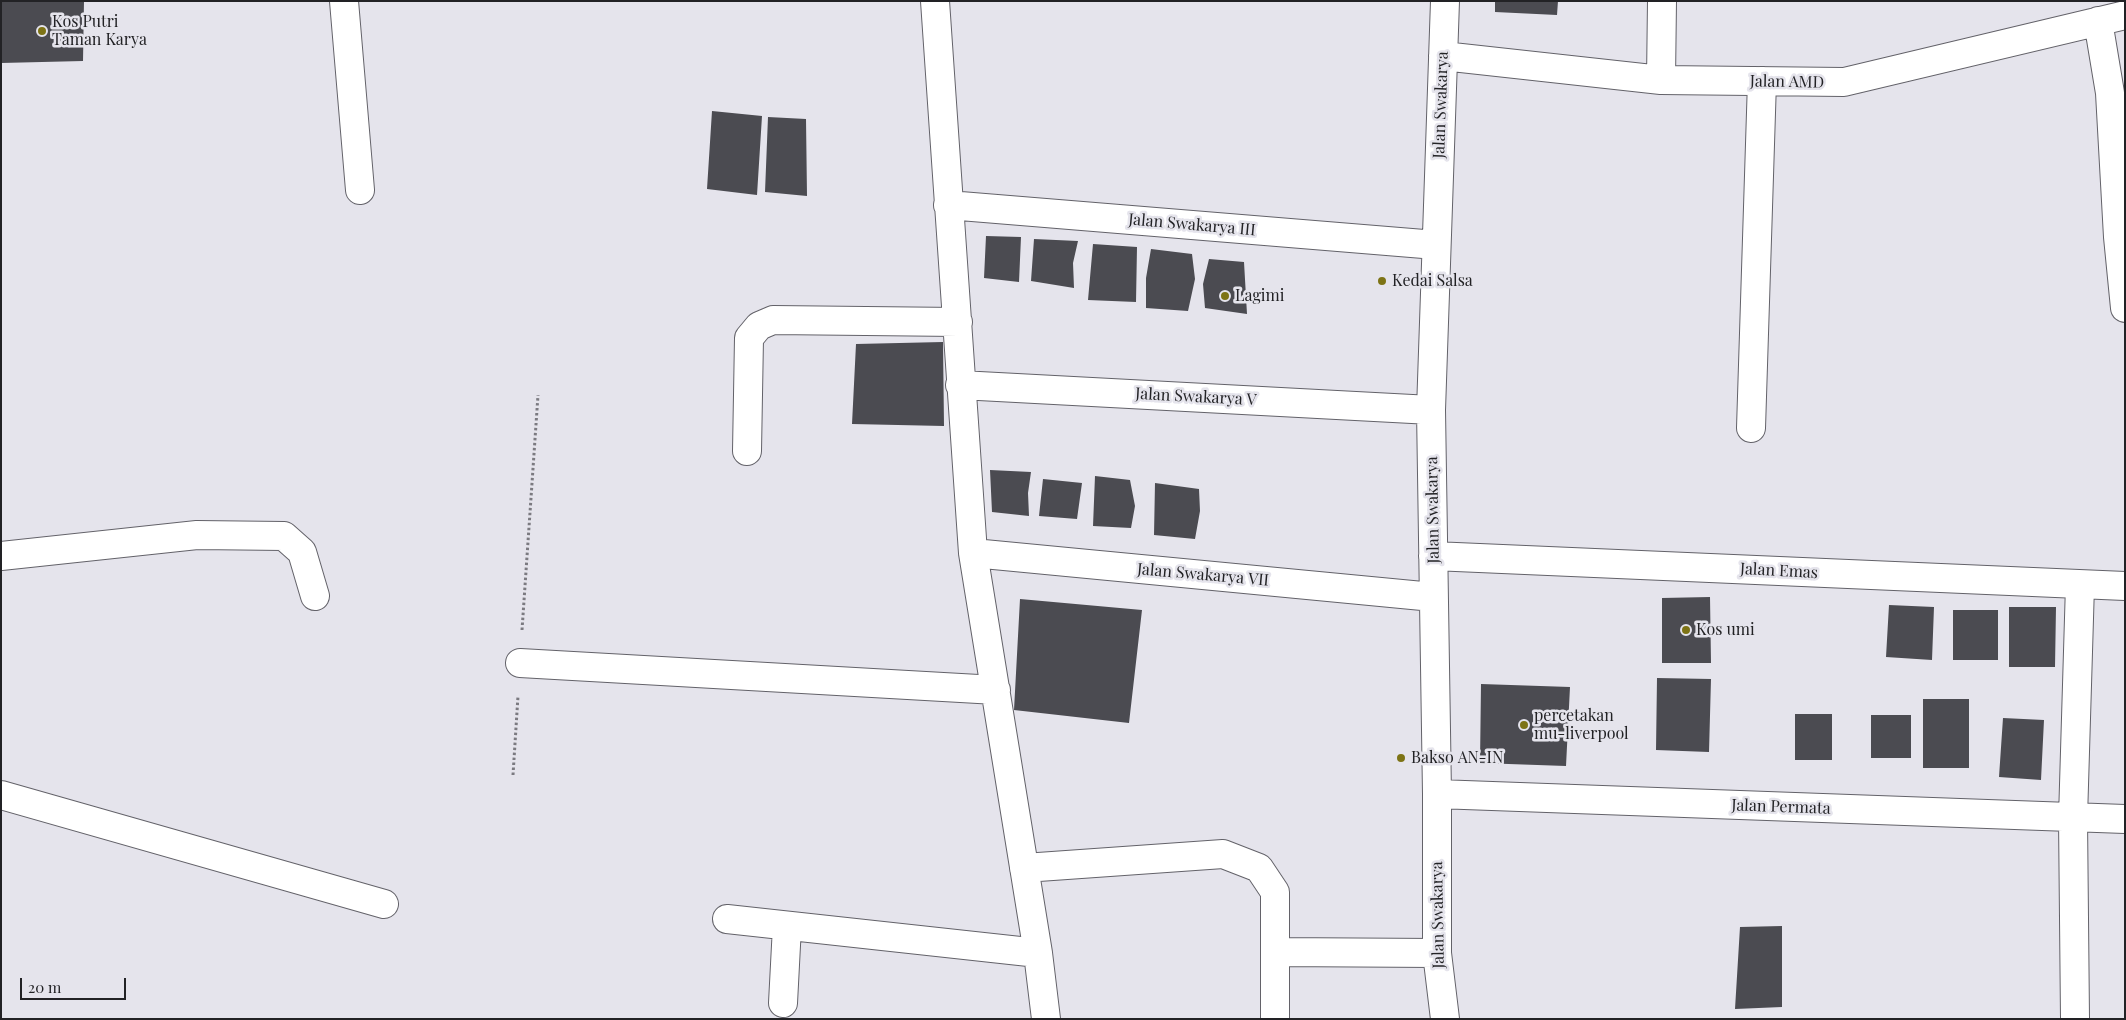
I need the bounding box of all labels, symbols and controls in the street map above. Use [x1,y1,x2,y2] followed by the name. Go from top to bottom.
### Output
[52,12,147,50] place label: Kos Putri Taman Karya
[36,25,48,37] marker: Kos Putri Taman Karya
[1430,51,1452,159] street label: Jalan Swakarya
[1750,72,1824,92] street label: Jalan AMD
[1128,210,1256,240] street label: Jalan Swakarya III
[1392,271,1473,291] place label: Kedai Salsa
[1376,275,1388,287] marker: Kedai Salsa
[1235,286,1284,306] place label: Lagimi
[1219,290,1231,302] marker: Lagimi
[1135,384,1257,410] street label: Jalan Swakarya V
[1422,456,1444,564] street label: Jalan Swakarya
[1740,559,1818,583] street label: Jalan Emas
[1136,560,1270,590] street label: Jalan Swakarya VII
[1696,620,1755,640] place label: Kos umi
[1680,624,1692,636] marker: Kos umi
[1534,706,1629,744] place label: percetakan mu-liverpool
[1518,719,1530,731] marker: percetakan mu-liverpool
[1411,748,1503,768] place label: Bakso AN-IN
[1395,752,1407,764] marker: Bakso AN-IN
[1731,796,1831,818] street label: Jalan Permata
[1427,861,1449,969] street label: Jalan Swakarya
[22,968,129,1000] scale bar
[28,977,61,997] text: 20 m

